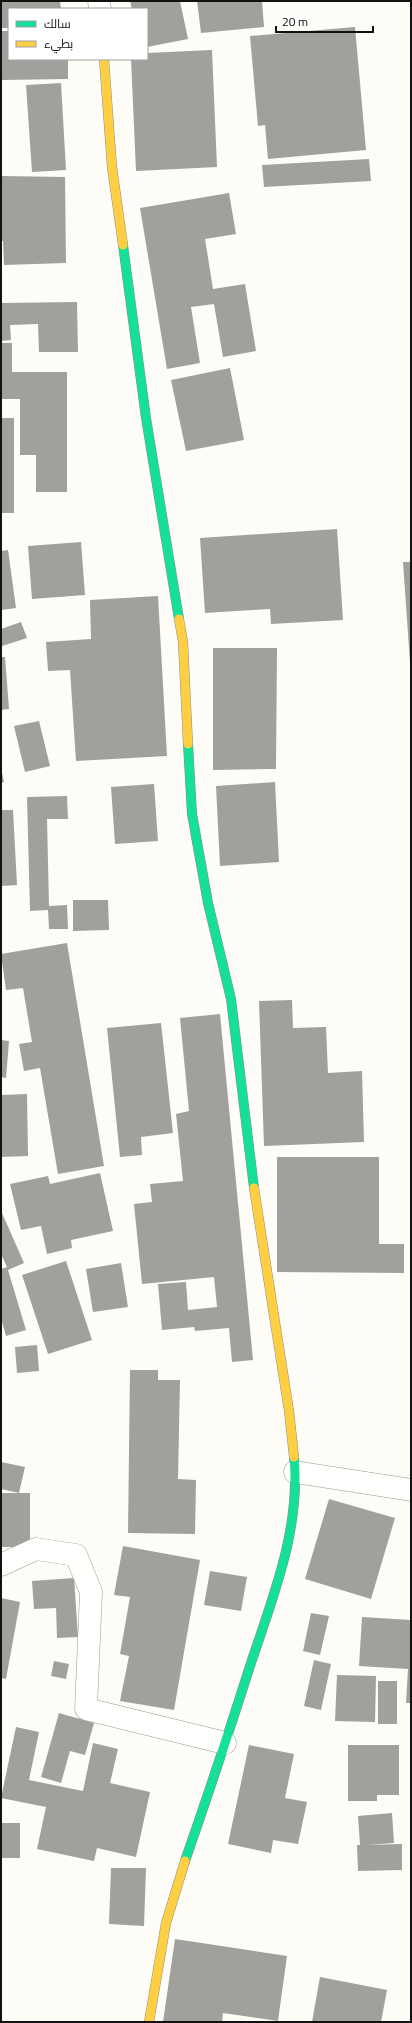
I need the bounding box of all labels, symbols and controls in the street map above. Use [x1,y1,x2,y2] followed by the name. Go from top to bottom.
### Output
[8,8,148,60] legend
[276,8,373,34] scale bar
[282,10,308,33] text: 20 m
[44,12,71,35] text: سالك
[44,32,73,55] text: بطيء

